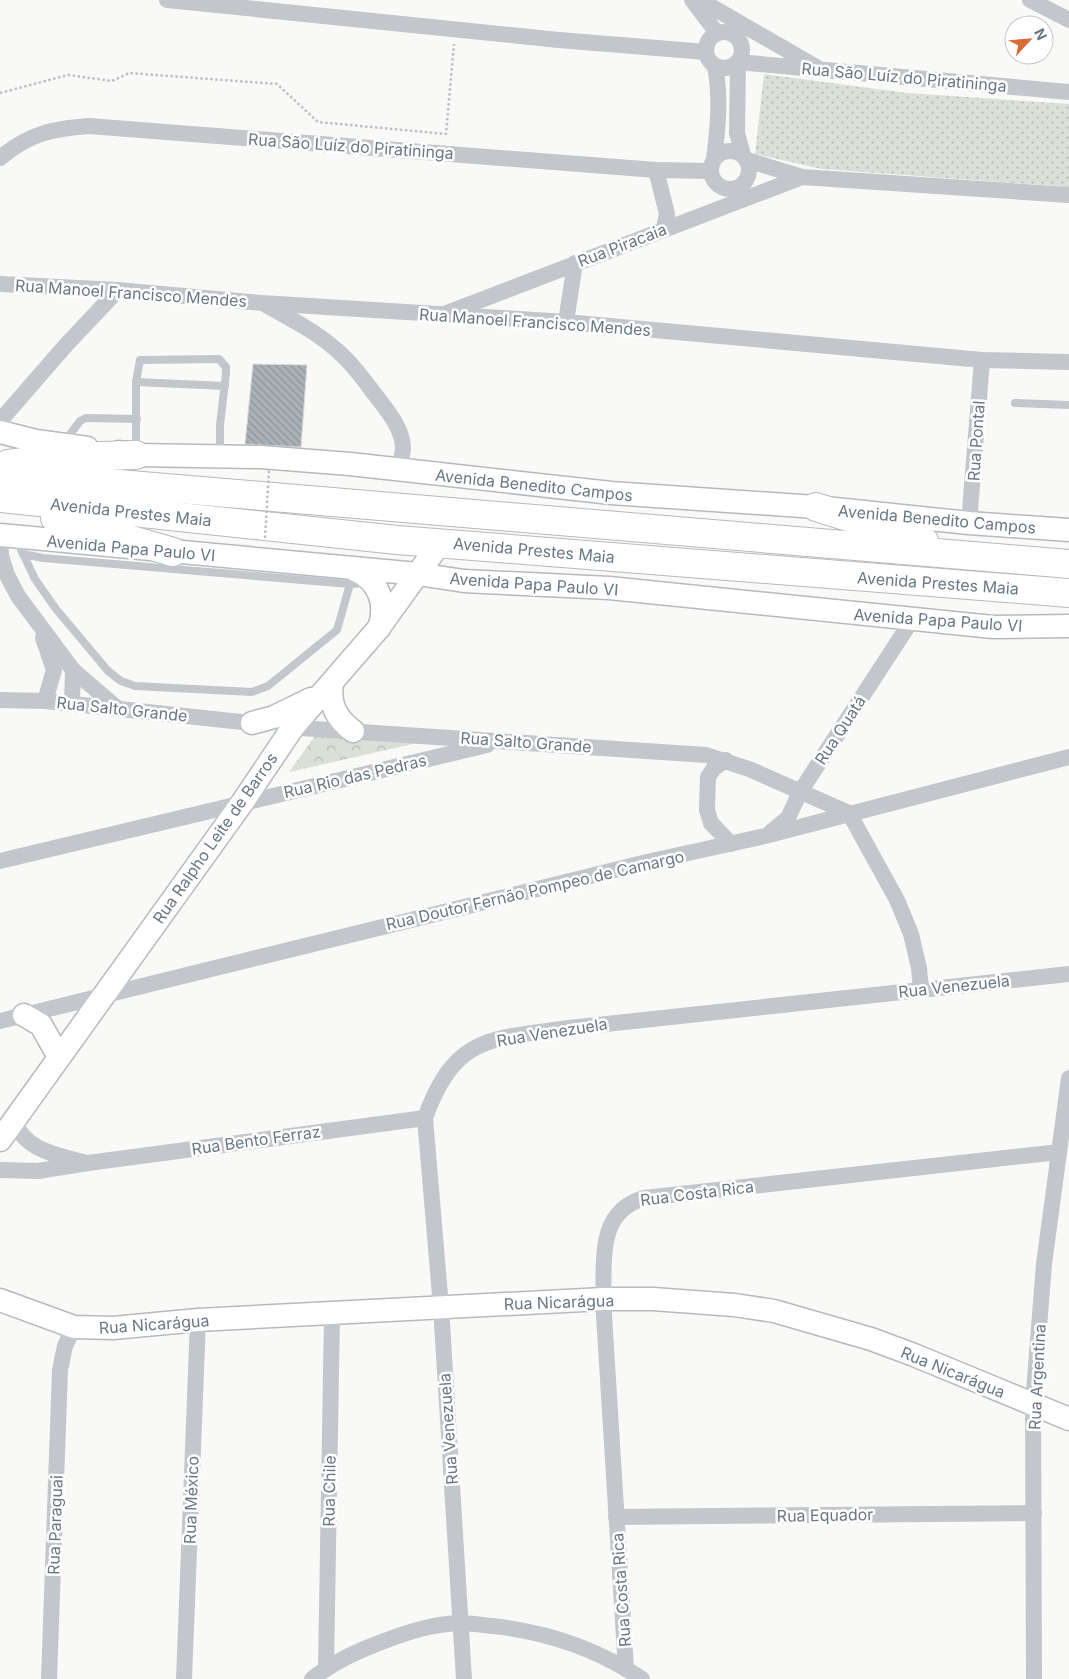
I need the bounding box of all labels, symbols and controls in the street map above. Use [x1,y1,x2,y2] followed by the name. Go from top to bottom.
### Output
[1004,15,1054,65] north arrow
[1031,26,1051,43] text: N
[801,58,1007,96] street label: Rua São Luíz do Piratininga
[248,129,454,163] street label: Rua São Luíz do Piratininga
[575,219,669,271] street label: Rua Piracaia
[14,275,248,311] street label: Rua Manoel Francisco Mendes
[418,304,652,340] street label: Rua Manoel Francisco Mendes
[963,400,989,482] street label: Rua Pontal
[434,465,634,505] street label: Avenida Benedito Campos
[49,494,213,530] street label: Avenida Prestes Maia
[837,500,1037,538] street label: Avenida Benedito Campos
[46,531,216,565] street label: Avenida Papa Paulo VI
[452,533,616,567] street label: Avenida Prestes Maia
[857,567,1019,599] street label: Avenida Prestes Maia
[449,568,619,600] street label: Avenida Papa Paulo VI
[853,604,1023,636] street label: Avenida Papa Paulo VI
[56,692,188,726] street label: Rua Salto Grande
[810,692,870,768] street label: Rua Quatá
[460,727,592,757] street label: Rua Salto Grande
[148,749,282,927] street label: Rua Ralpho Leite de Barros
[282,750,428,802] street label: Rua Rio das Pedras
[384,846,686,934] street label: Rua Doutor Fernão Pompeo de Camargo
[897,970,1011,1002] street label: Rua Venezuela
[495,1013,609,1051] street label: Rua Venezuela
[190,1121,322,1159] street label: Rua Bento Ferraz
[639,1176,755,1210] street label: Rua Costa Rica
[503,1290,615,1314] street label: Rua Nicarágua
[98,1310,210,1338] street label: Rua Nicarágua
[1024,1323,1050,1431] street label: Rua Argentina
[898,1342,1008,1402] street label: Rua Nicarágua
[434,1373,462,1485] street label: Rua Venezuela
[318,1455,340,1527] street label: Rua Chile
[179,1456,203,1544] street label: Rua México
[43,1475,67,1575] street label: Rua Paraguai
[777,1504,873,1526] street label: Rua Equador
[607,1532,635,1648] street label: Rua Costa Rica

